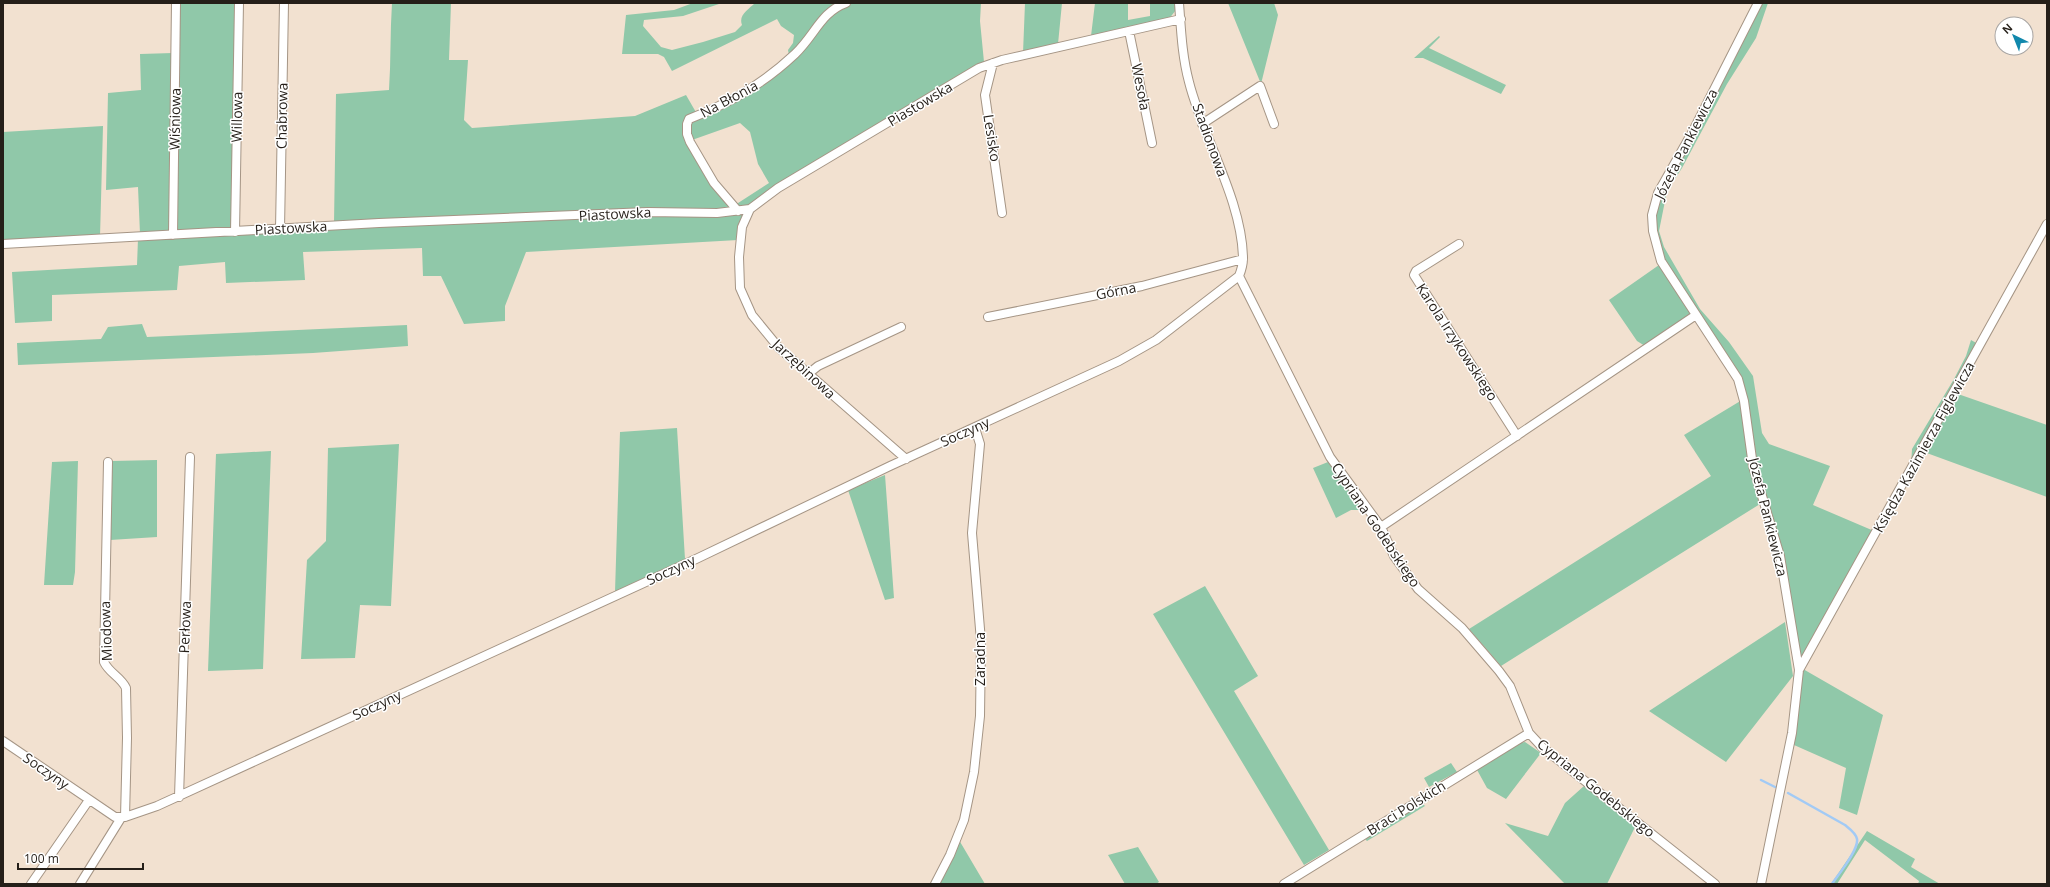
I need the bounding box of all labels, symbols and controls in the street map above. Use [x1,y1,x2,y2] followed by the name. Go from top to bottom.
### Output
[1994,16,2034,56] north arrow
[1998,20,2015,37] text: N
[1128,62,1155,112] street label: Wesoła
[697,75,761,122] street label: Na Błonia
[884,77,956,130] street label: Piastowska
[271,83,292,149] street label: Chabrowa
[1649,85,1722,204] street label: Józefa Pankiewicza
[164,88,185,150] street label: Wiśniowa
[227,92,246,142] street label: Willowa
[1188,101,1232,179] street label: Stadionowa
[979,113,1006,163] street label: Lesisko
[578,202,652,225] street label: Piastowska
[254,216,328,239] street label: Piastowska
[1094,277,1138,304] street label: Górna
[1412,279,1503,404] street label: Karola Irzykowskiego
[767,333,840,403] street label: Jarzębinowa
[1868,358,1979,536] street label: Księdza Kazimierza Figlewicza
[937,412,993,451] street label: Soczyny
[1744,454,1792,578] street label: Józefa Pankiewicza
[1328,459,1425,591] street label: Cypriana Godebskiego
[643,550,699,589] street label: Soczyny
[174,600,195,654] street label: Perłowa
[95,601,116,661] street label: Miodowa
[970,632,989,686] street label: Zaradna
[349,685,405,724] street label: Soczyny
[1533,734,1659,841] street label: Cypriana Godebskiego
[20,748,74,794] street label: Soczyny
[1363,776,1449,839] street label: Braci Polskich
[18,845,143,871] scale bar
[24,850,59,867] text: 100 m

